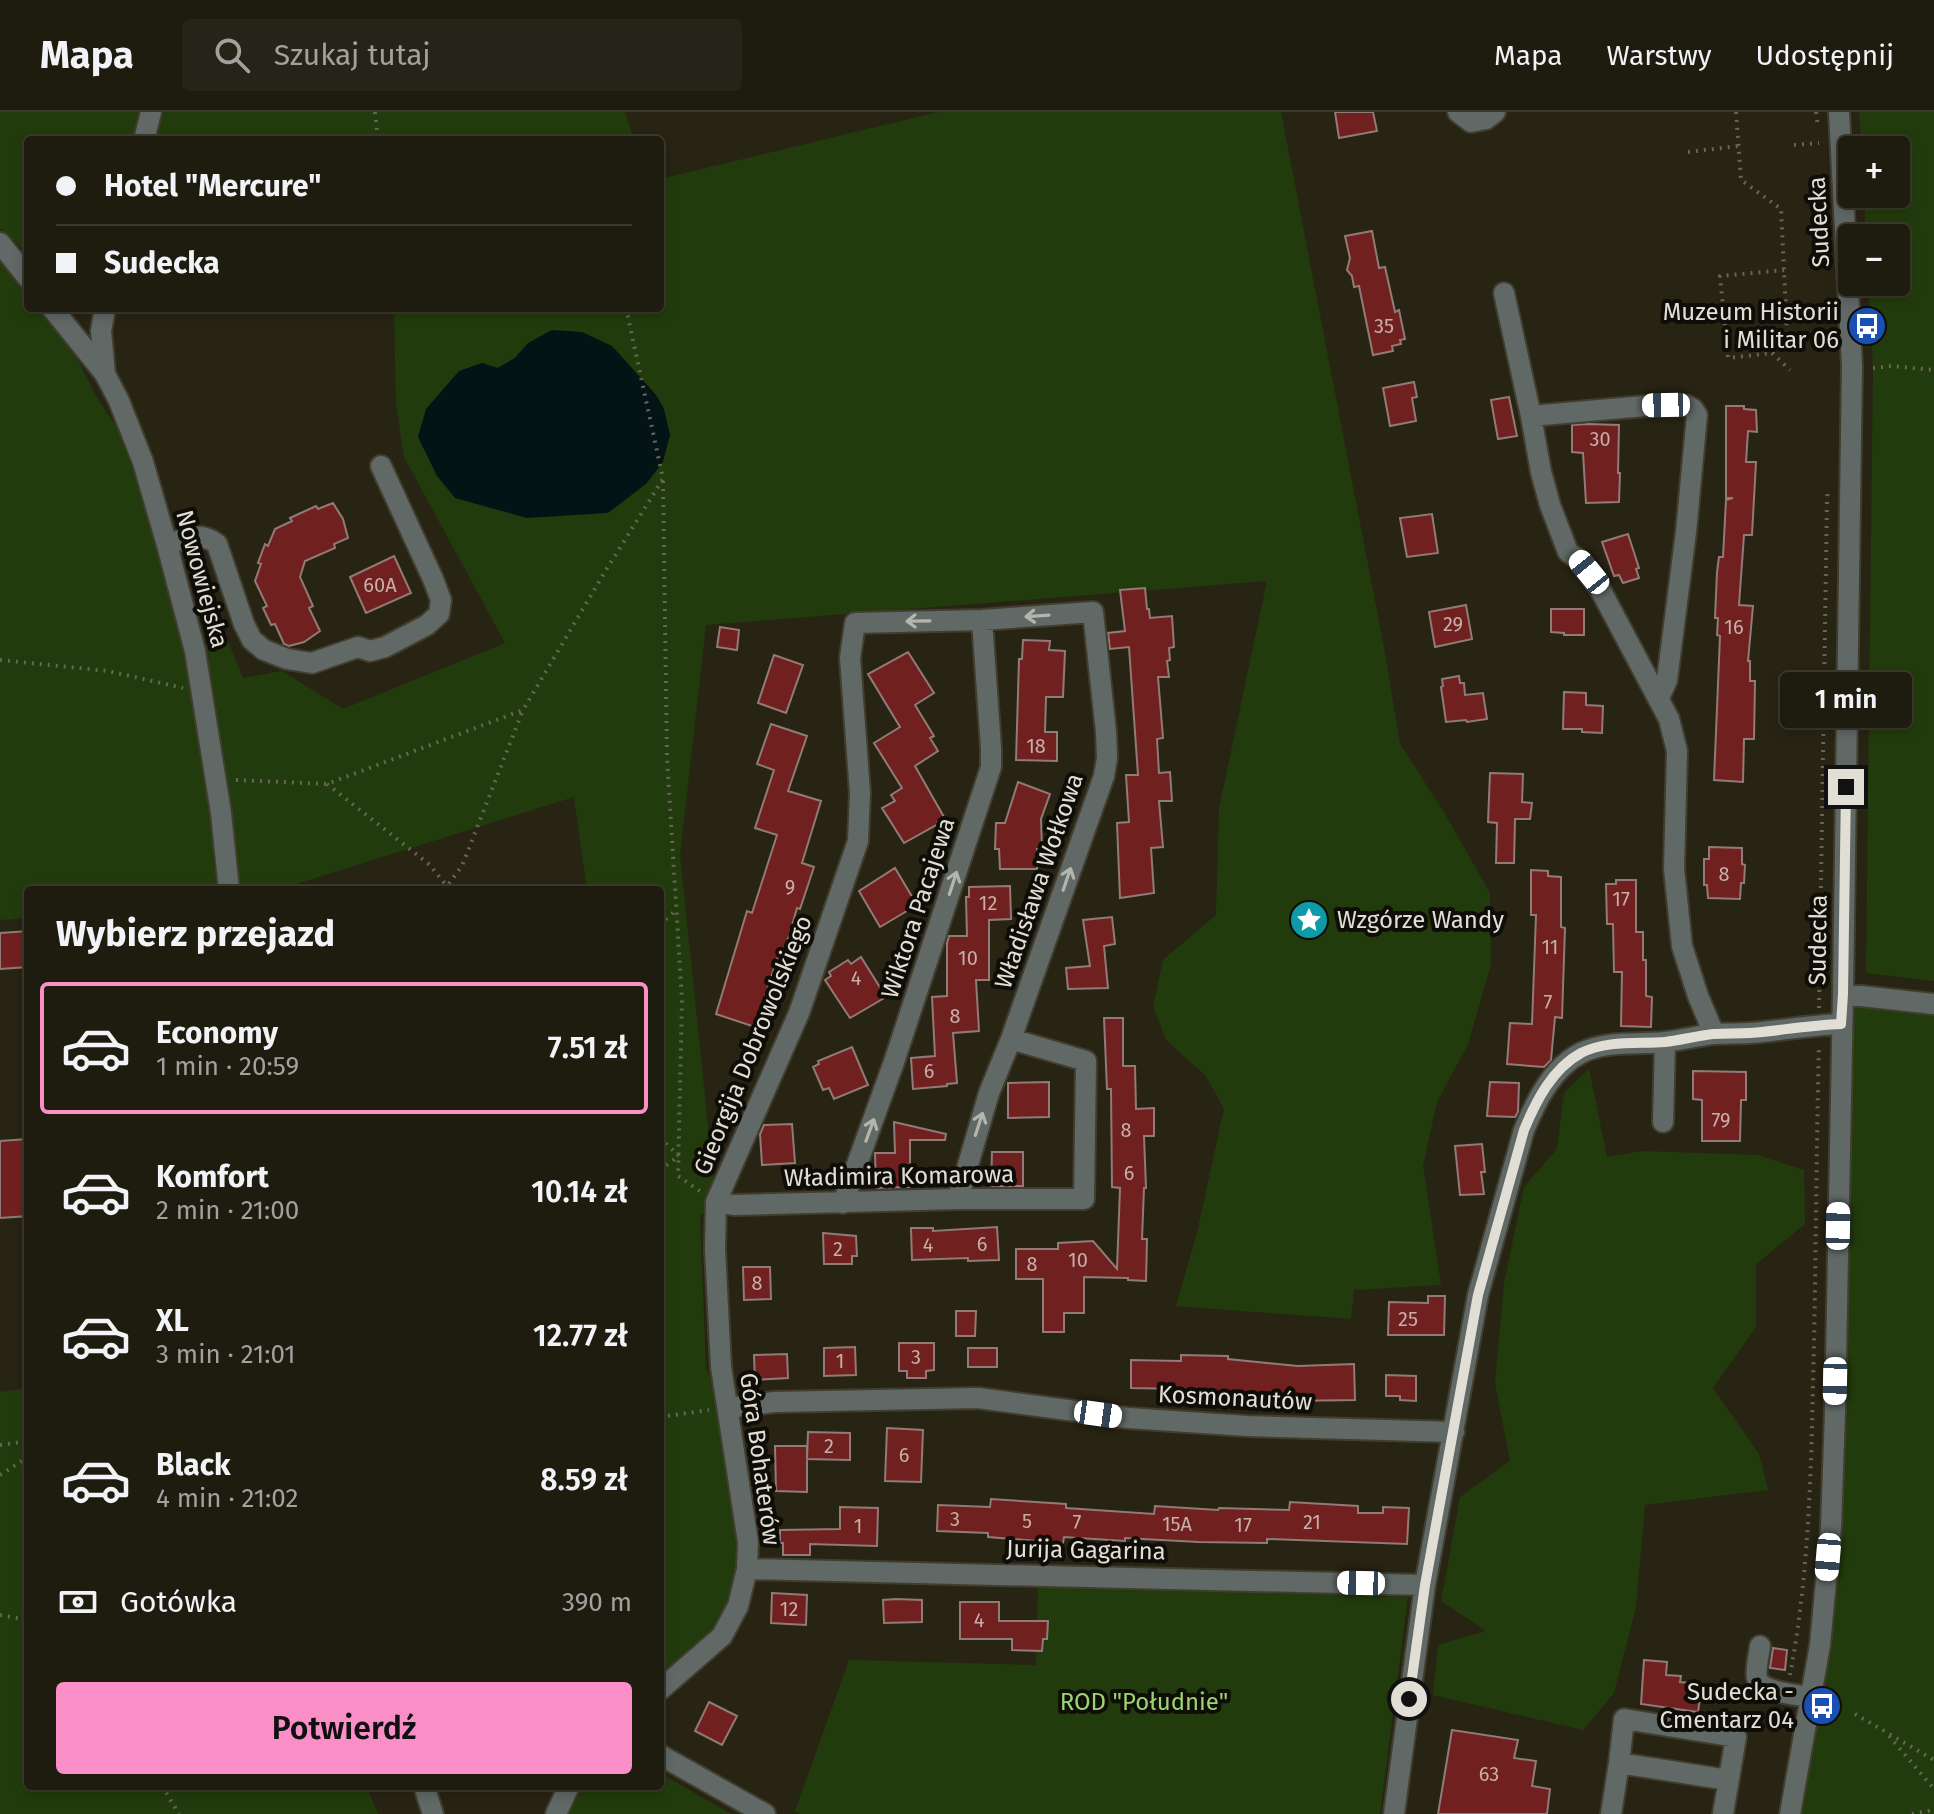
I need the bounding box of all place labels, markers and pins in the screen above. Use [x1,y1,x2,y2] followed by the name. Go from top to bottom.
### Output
[1663,298,1839,354] place label: Muzeum Historii i Militar 06
[1846,305,1888,347] bus stop icon: Muzeum Historii i Militar 06
[1288,899,1330,941] place icon: Wzgórze Wandy
[1337,906,1504,934] place label: Wzgórze Wandy
[1660,1678,1794,1734] place label: Sudecka - Cmentarz 04
[1801,1685,1843,1727] bus stop icon: Sudecka - Cmentarz 04

